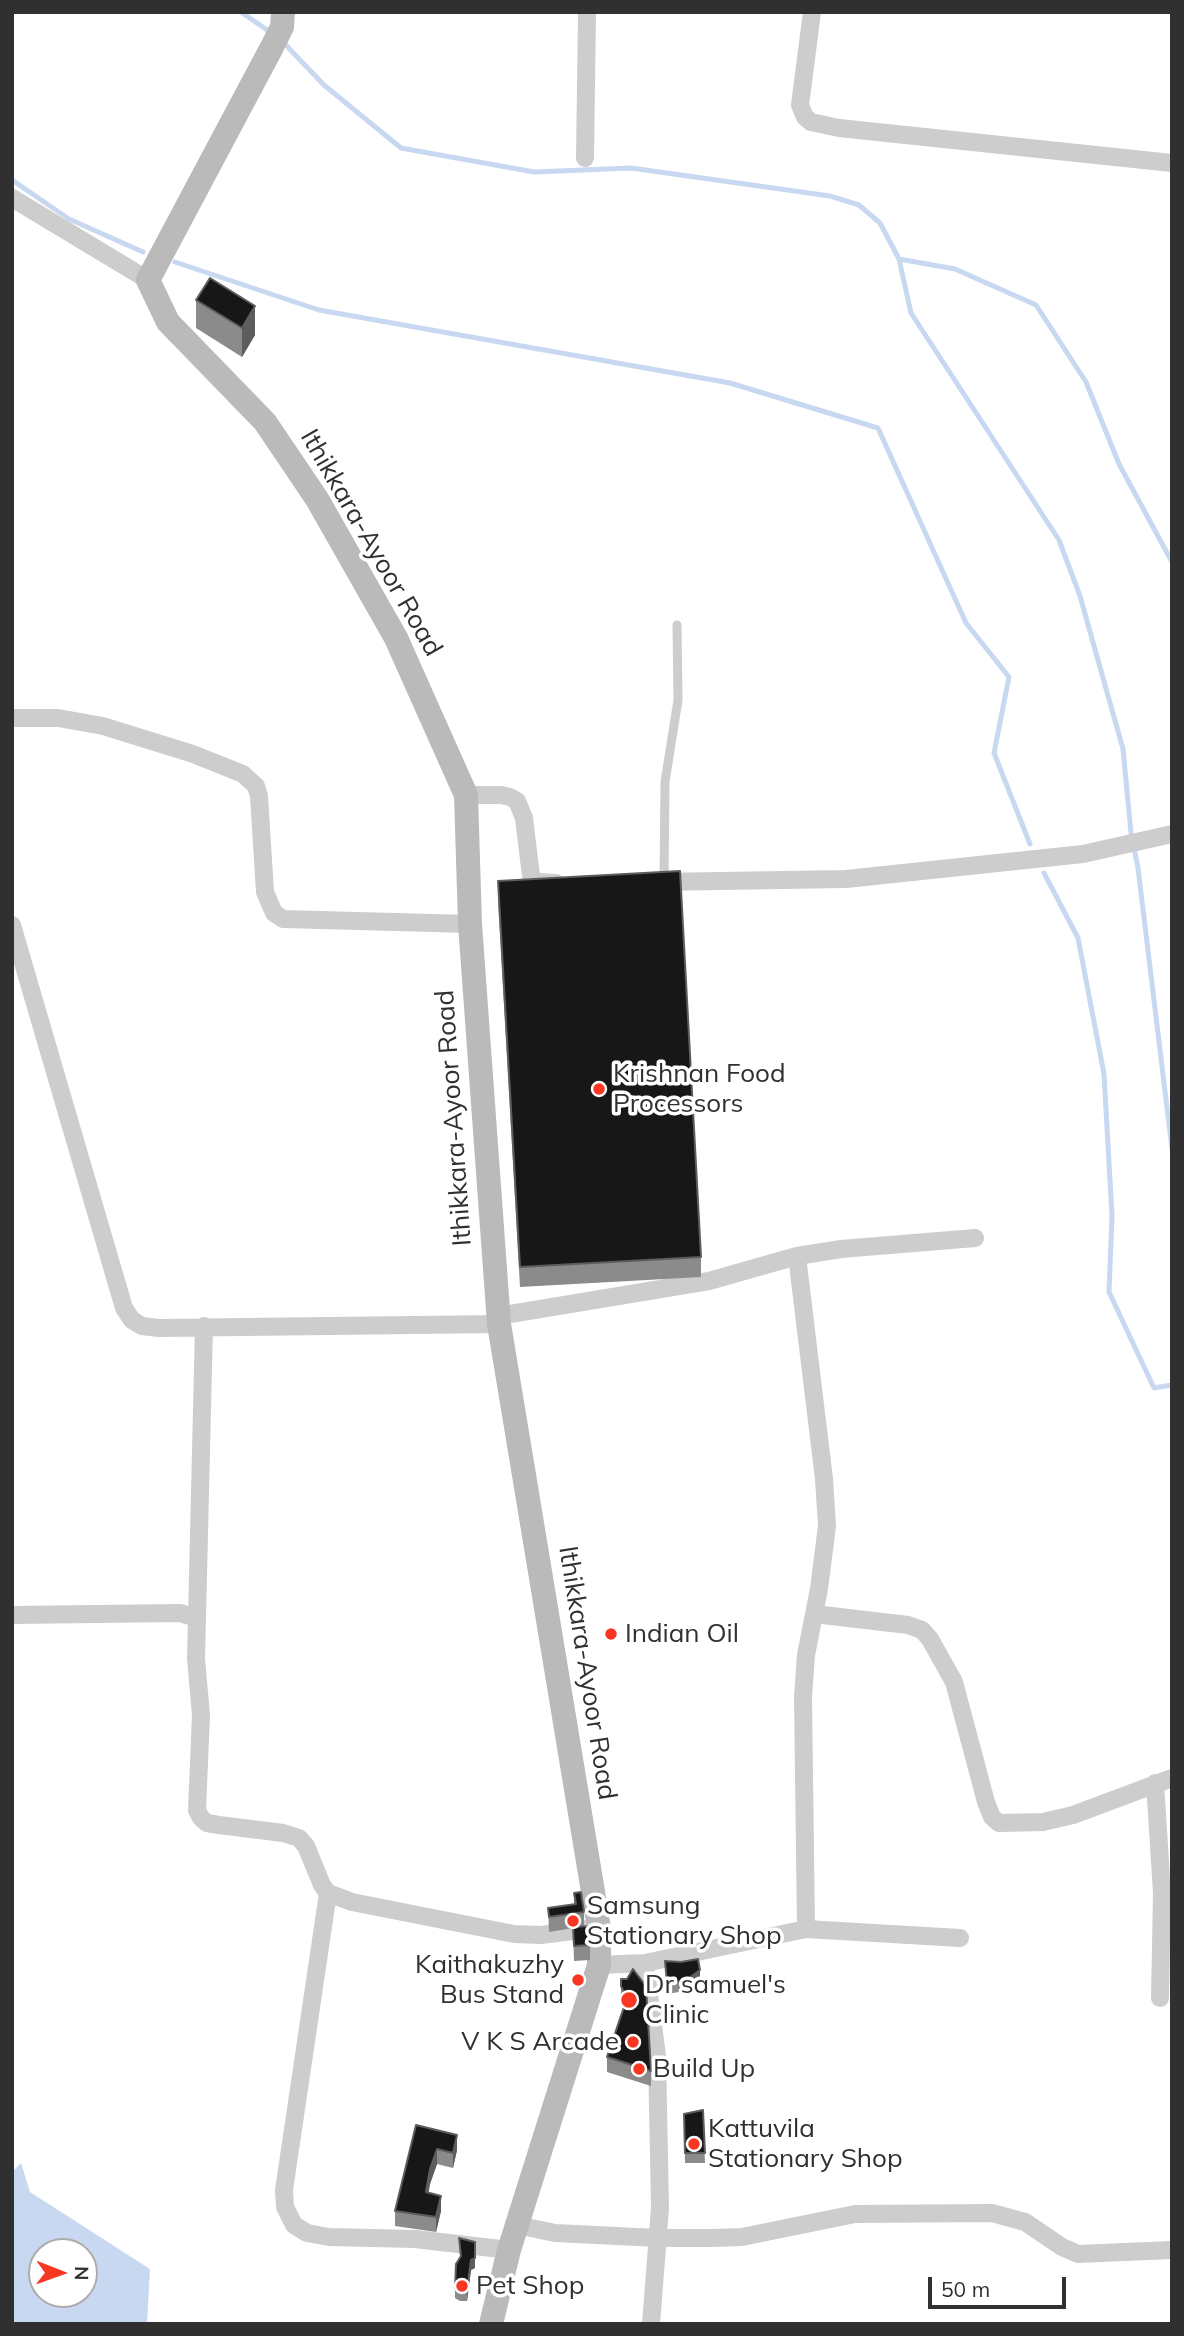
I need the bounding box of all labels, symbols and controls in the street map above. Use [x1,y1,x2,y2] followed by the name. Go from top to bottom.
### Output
[293,424,449,662] street label: Ithikkara-Ayoor Road
[429,989,479,1247] street label: Ithikkara-Ayoor Road
[613,1058,786,1120] place label: Krishnan Food Processors
[591,1081,607,1097] marker: Krishnan Food Processors
[552,1544,622,1802] street label: Ithikkara-Ayoor Road
[625,1618,739,1650] place label: Indian Oil
[603,1626,619,1642] marker: Indian Oil
[587,1890,782,1952] place label: Samsung Stationary Shop
[565,1913,581,1929] marker: Samsung Stationary Shop
[415,1949,564,2010] place label: Kaithakuzhy Bus Stand
[645,1969,786,2030] place label: Dr samuel's Clinic
[570,1972,586,1988] marker: Kaithakuzhy Bus Stand
[619,1990,639,2010] marker: Dr samuel's Clinic
[461,2026,619,2058] place label: V K S Arcade
[625,2034,641,2050] marker: V K S Arcade
[653,2053,755,2085] place label: Build Up
[631,2061,647,2077] marker: Build Up
[708,2113,903,2174] place label: Kattuvila Stationary Shop
[686,2136,702,2152] marker: Kattuvila Stationary Shop
[28,2238,98,2308] north arrow
[932,2262,1070,2306] scale bar
[70,2266,94,2281] text: N
[476,2270,584,2302] place label: Pet Shop
[941,2276,990,2302] text: 50 m
[454,2278,470,2294] marker: Pet Shop

